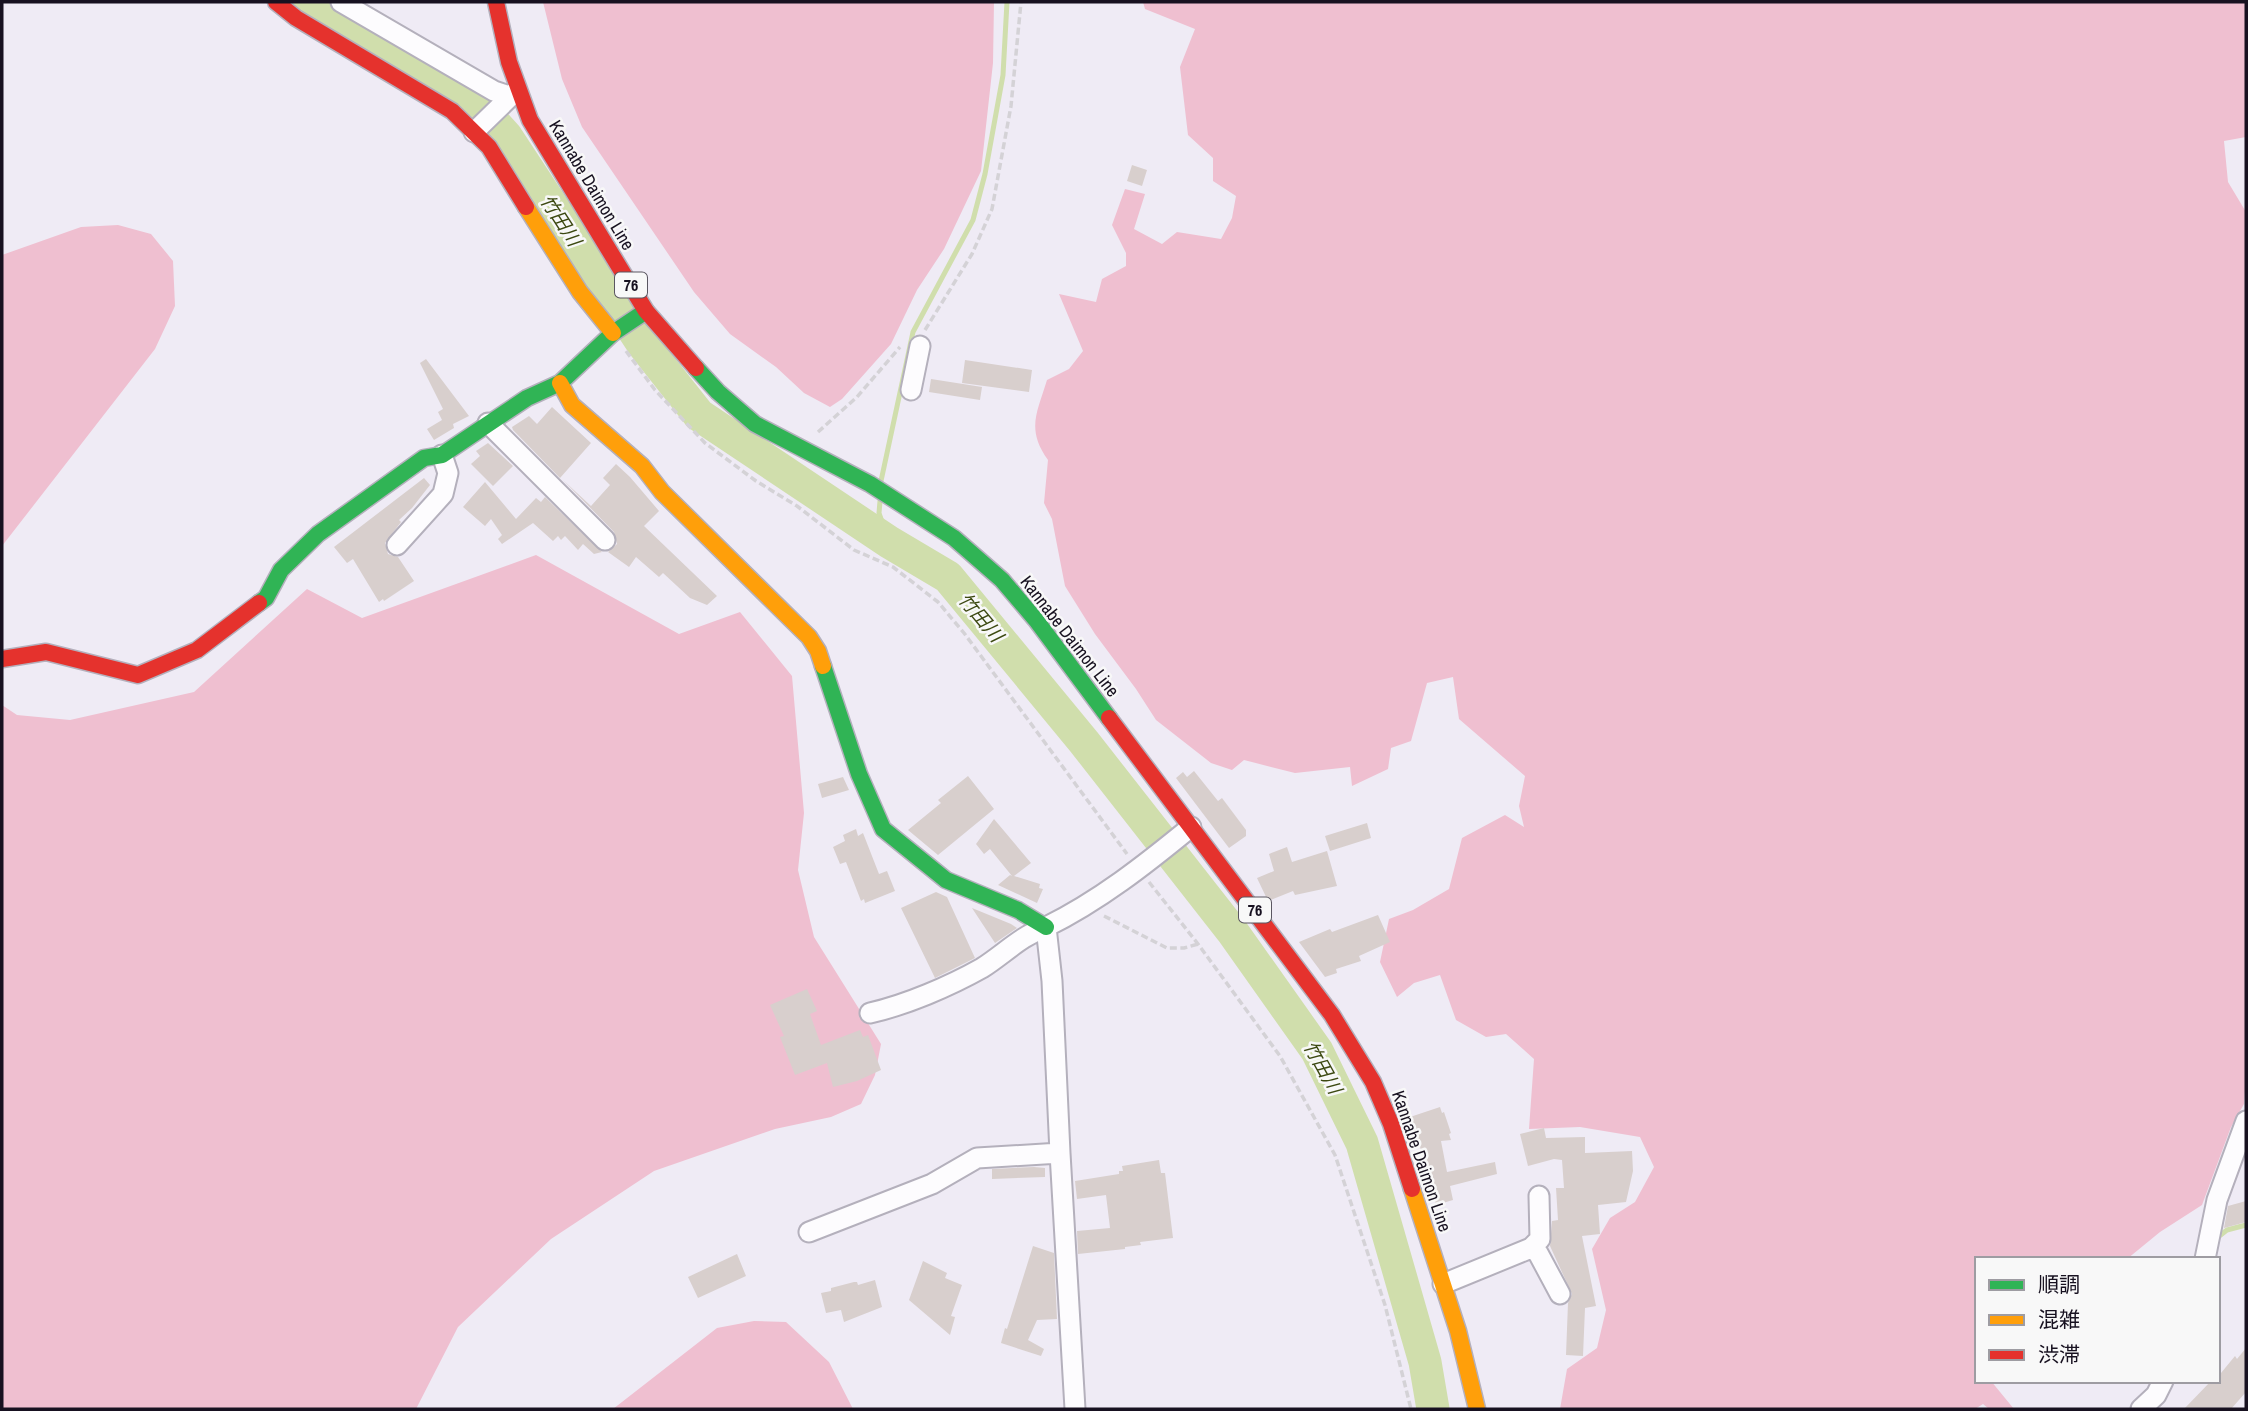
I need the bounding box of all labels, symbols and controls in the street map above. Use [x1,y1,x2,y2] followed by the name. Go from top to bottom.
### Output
[543,115,641,255] street label: Kannabe Daimon Line
[535,189,589,253] water label: 竹田川
[615,272,647,298] road number: 76
[1015,570,1125,702] street label: Kannabe Daimon Line
[953,587,1011,649] water label: 竹田川
[1239,898,1271,922] road number: 76
[1298,1036,1349,1100] water label: 竹田川
[1386,1087,1458,1235] street label: Kannabe Daimon Line
[1975,1257,2220,1383] legend
[2038,1270,2080,1299] text: 順調
[2038,1305,2080,1334] text: 混雑
[2038,1340,2080,1369] text: 渋滞

